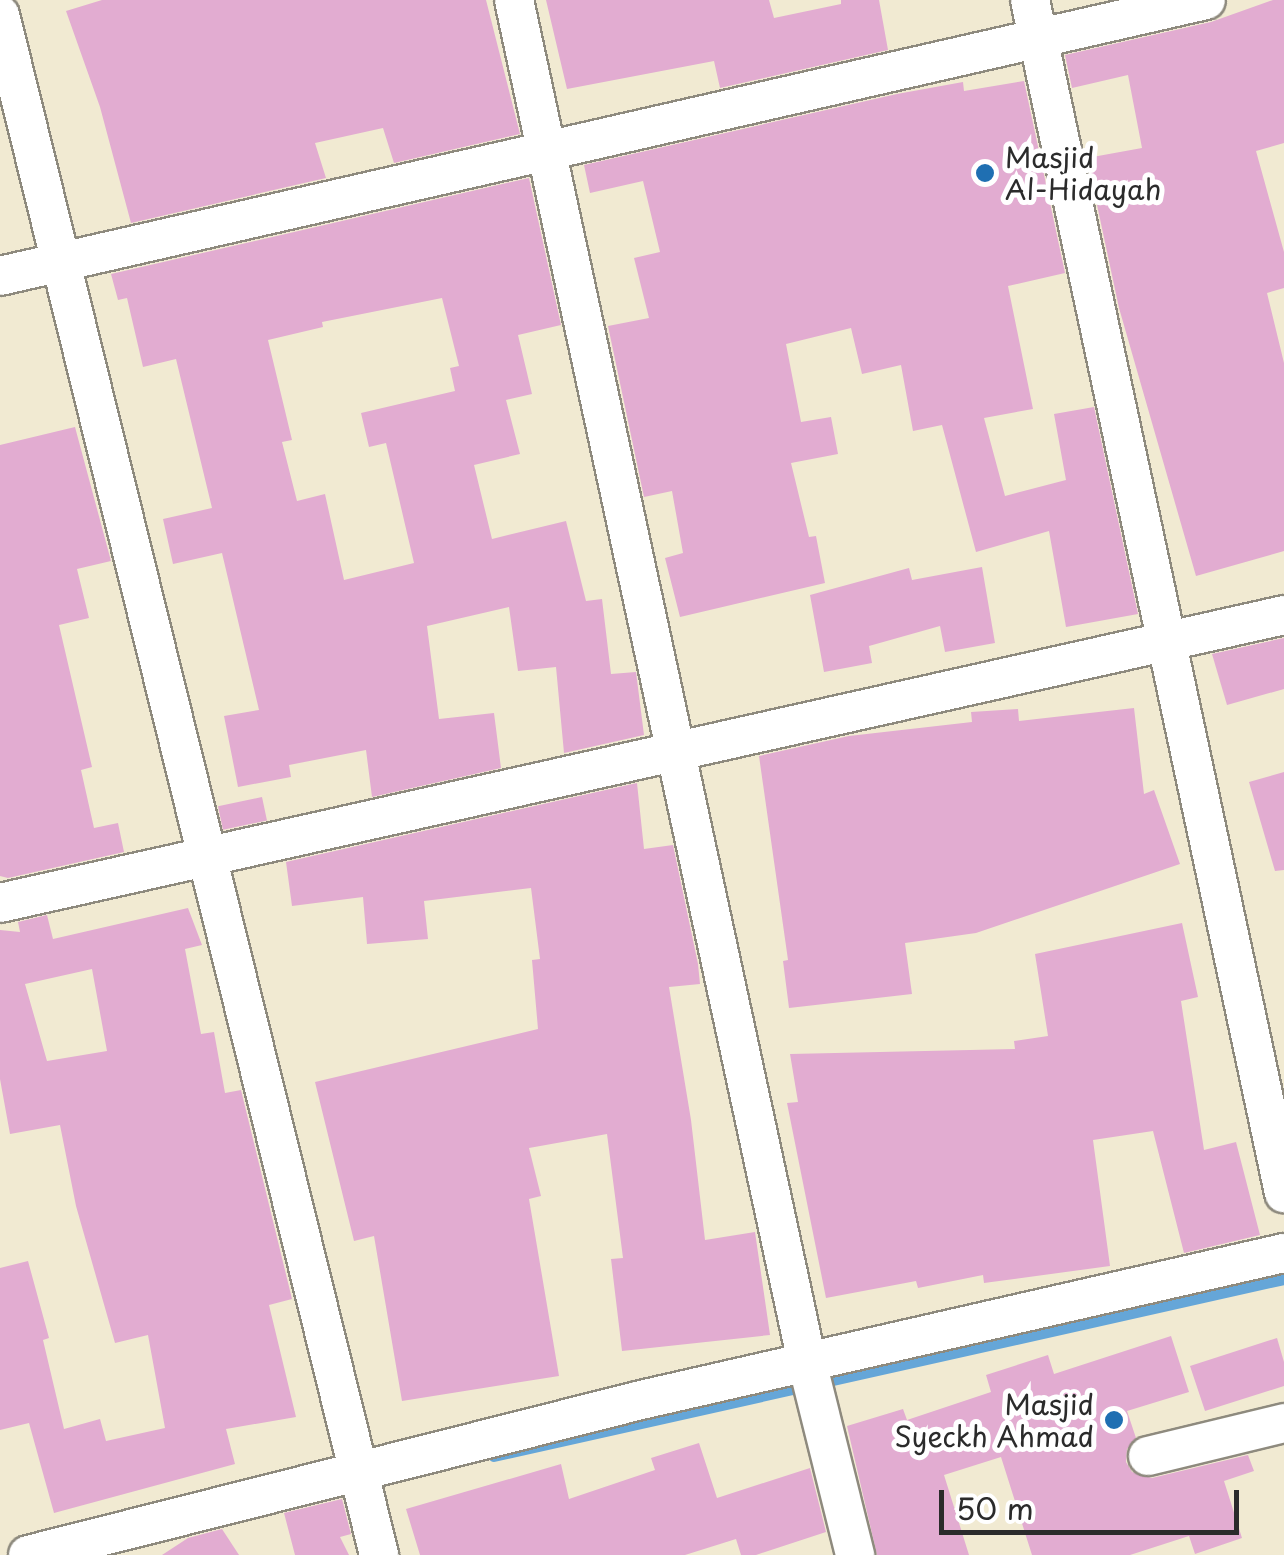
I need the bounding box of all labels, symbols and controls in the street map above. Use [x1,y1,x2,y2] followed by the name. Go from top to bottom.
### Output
[1005,140,1162,206] place label: Masjid Al-Hidayah
[974,162,996,184] marker: Masjid Al-Hidayah
[892,1387,1094,1453] place label: Masjid Syeckh Ahmad
[1103,1409,1125,1431] marker: Masjid Syeckh Ahmad
[944,1470,1244,1532] scale bar
[956,1485,1034,1530] text: 50 m

